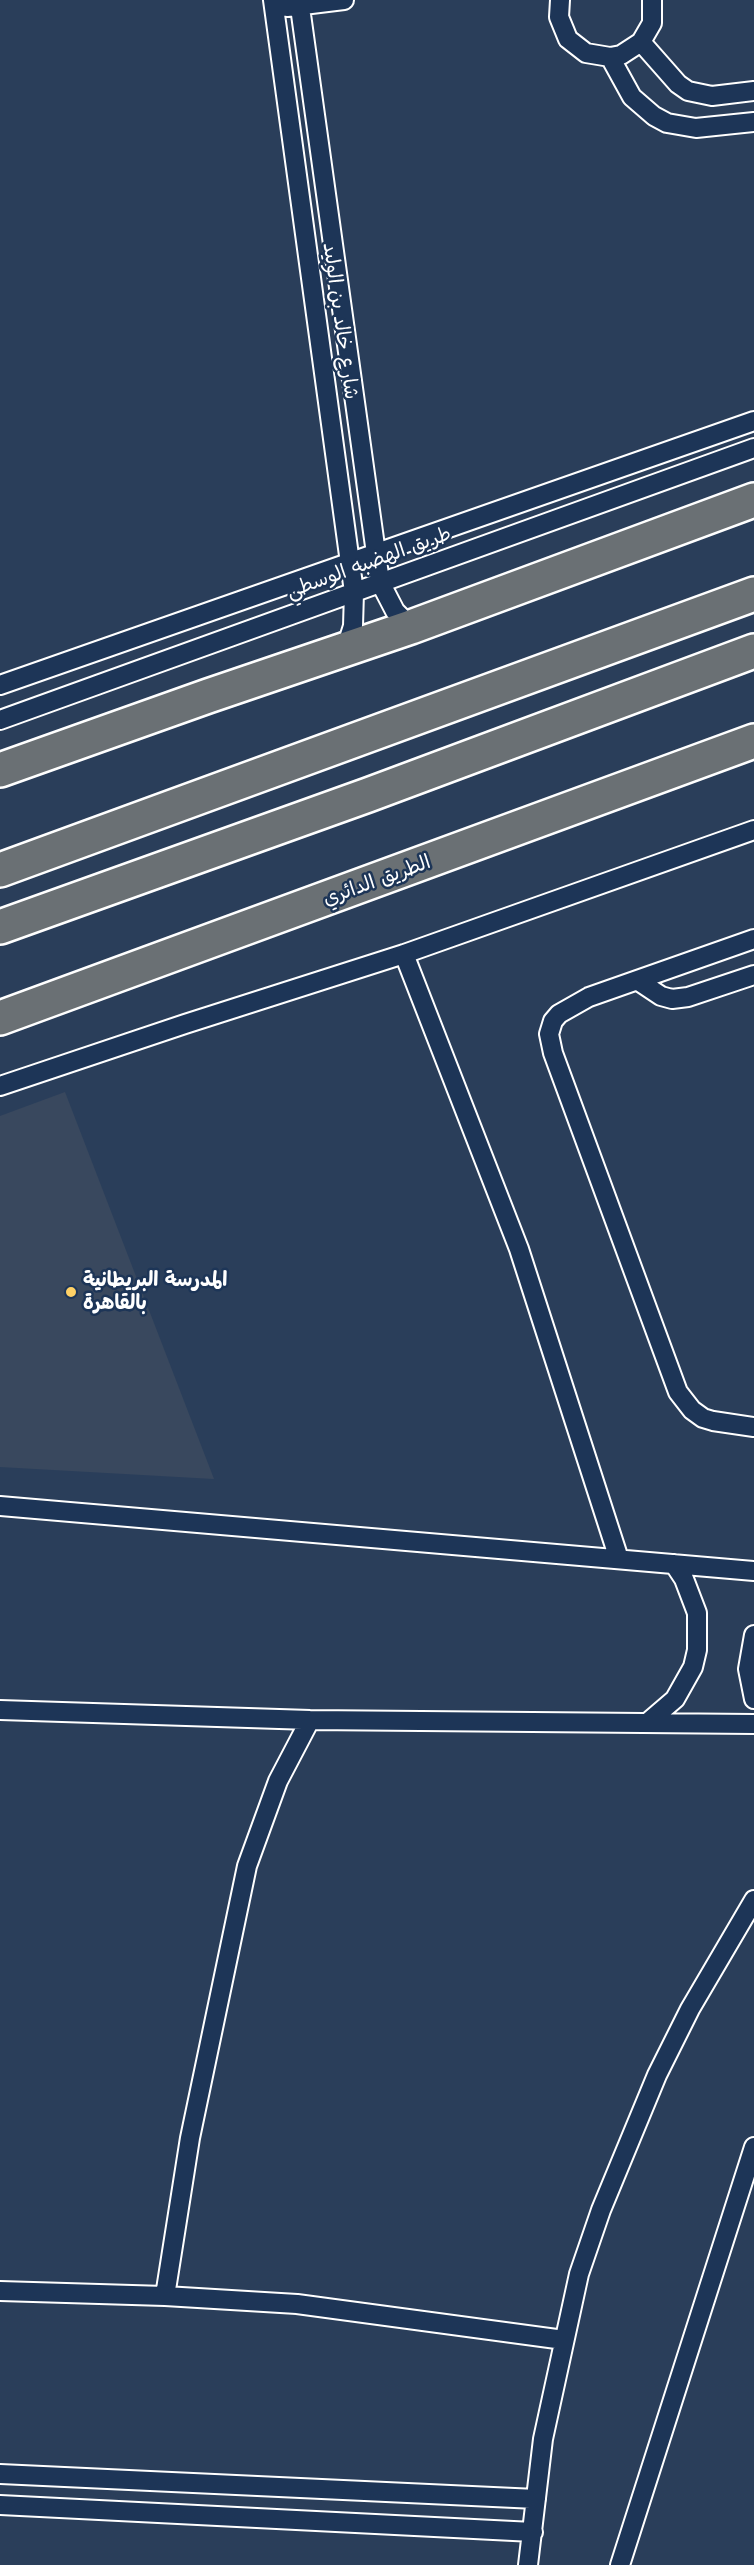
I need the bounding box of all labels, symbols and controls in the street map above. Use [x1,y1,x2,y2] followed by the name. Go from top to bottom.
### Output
[317,241,363,401] street label: شارع خالد بن الوليد
[283,522,455,604] street label: طريق الهضبه الوسطي
[320,850,434,912] street label: الطريق الدائري
[83,1268,227,1315] place label: المدرسة البريطانية بالقاهرة
[64,1285,78,1299] marker: المدرسة البريطانية بالقاهرة

